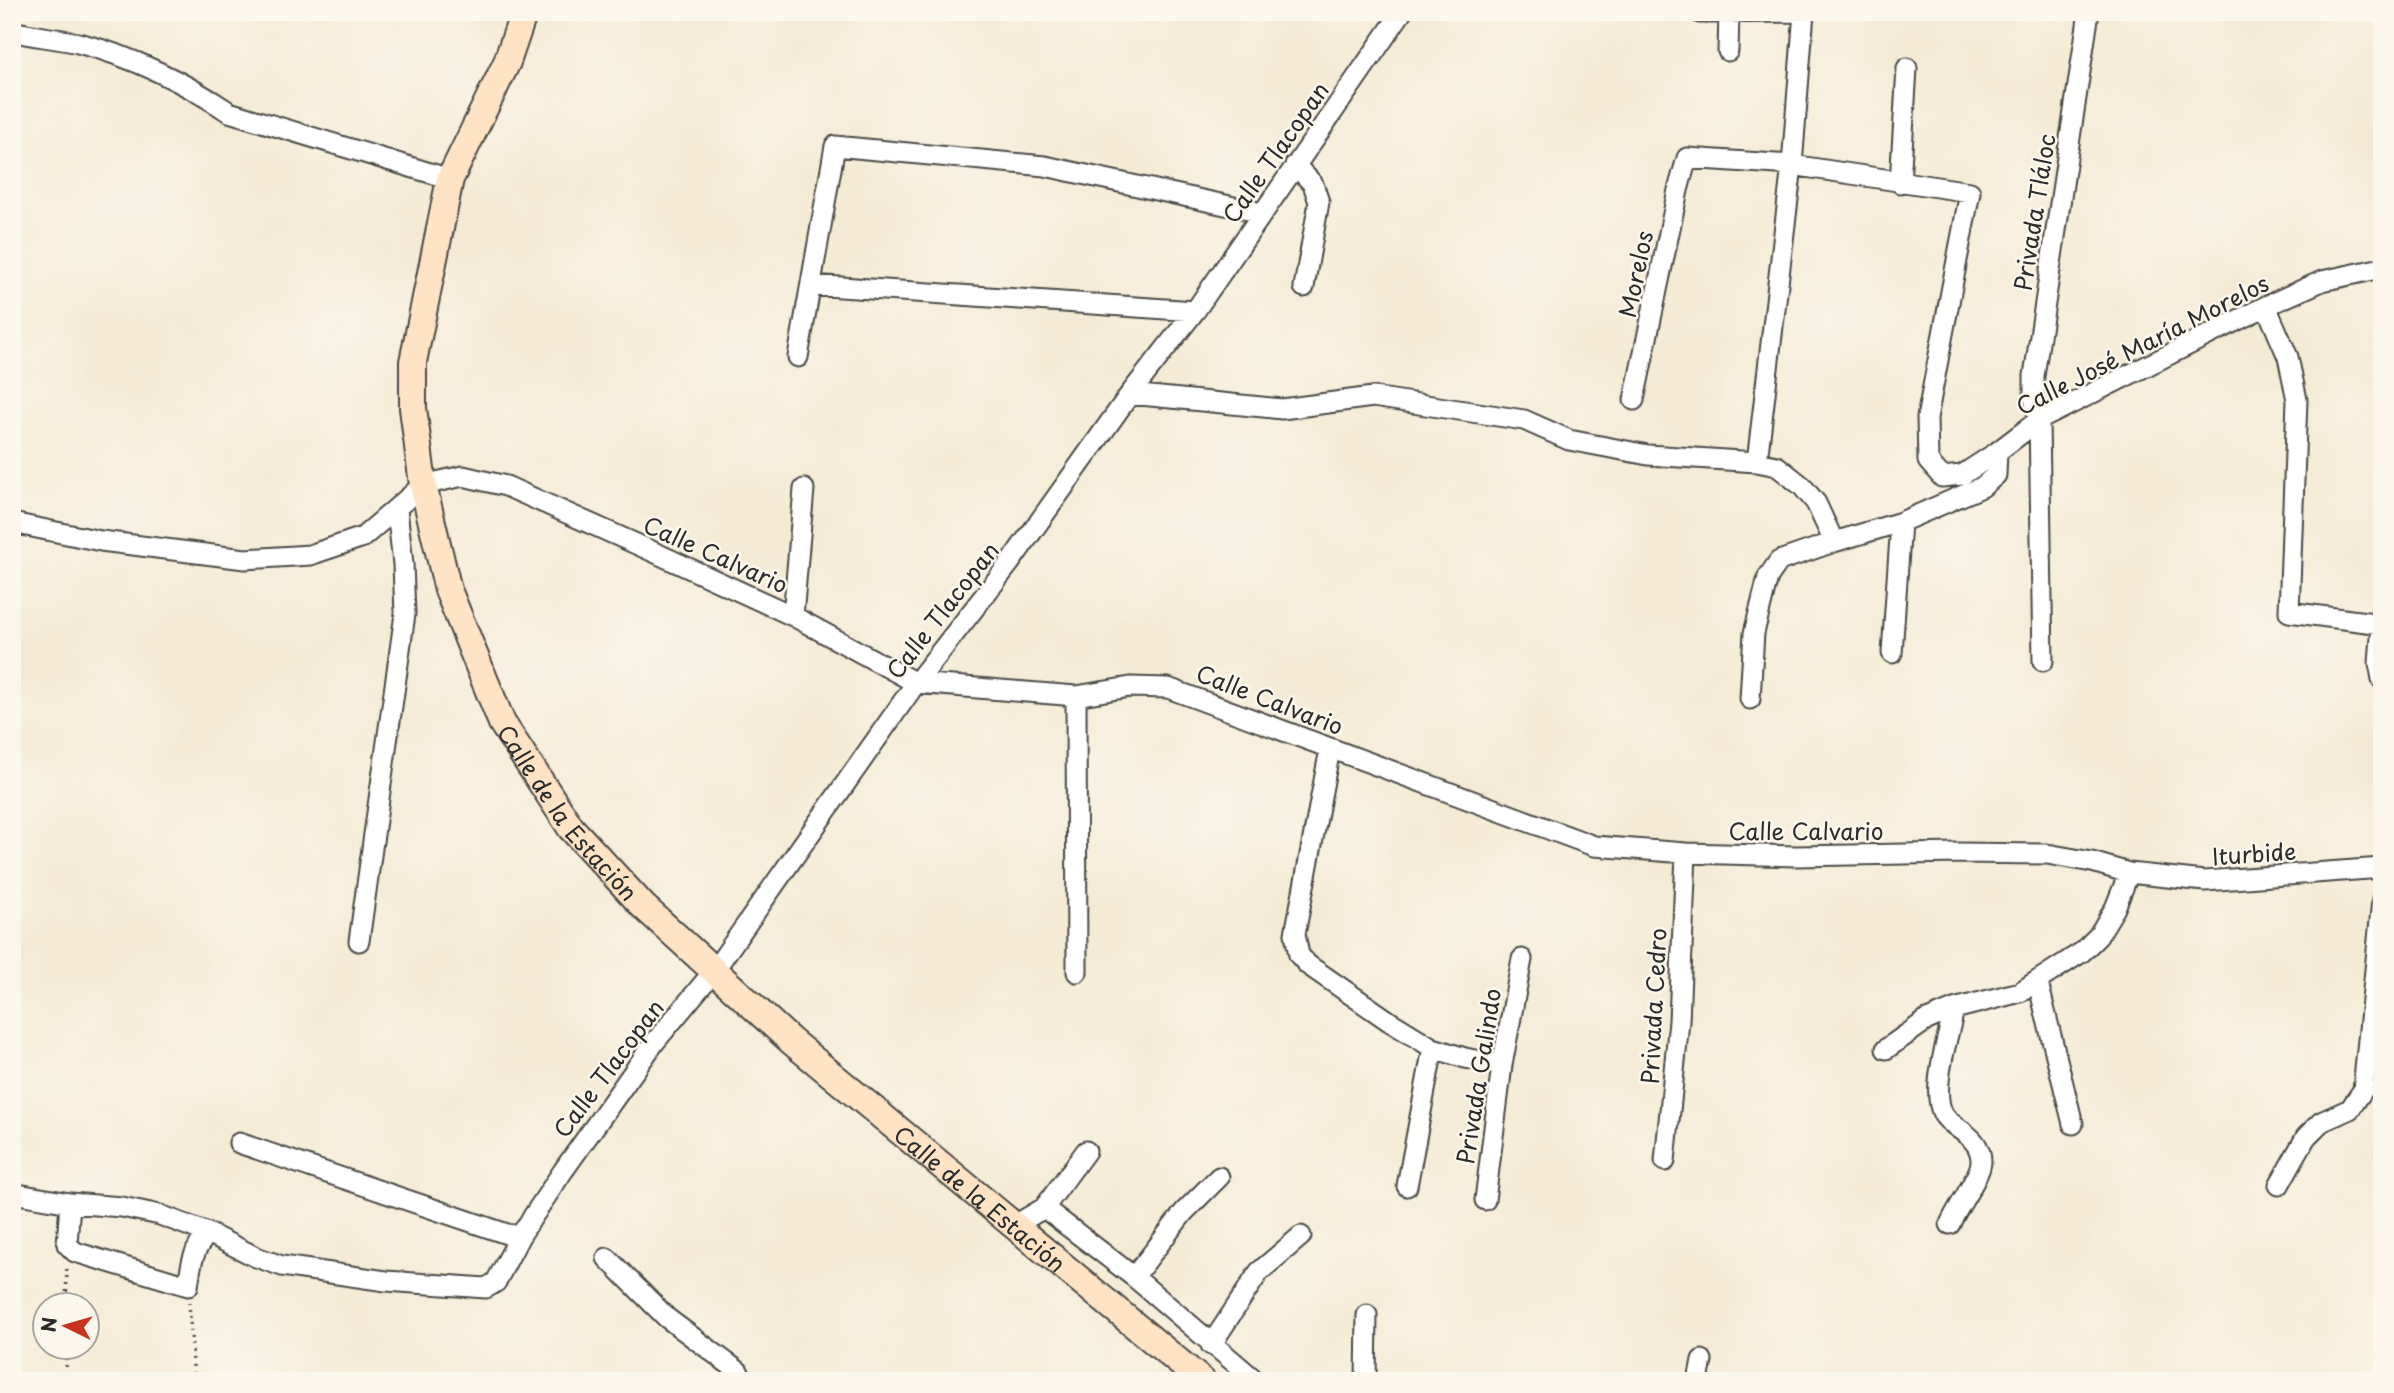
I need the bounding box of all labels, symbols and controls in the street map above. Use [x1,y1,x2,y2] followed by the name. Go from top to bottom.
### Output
[1213,74,1337,230] street label: Calle Tlacopan
[2004,131,2064,293] street label: Privada Tláloc
[1609,227,1661,321] street label: Morelos
[2010,265,2274,423] street label: Calle José María Morelos
[638,506,794,602] street label: Calle Calvario
[877,534,1007,686] street label: Calle Tlacopan
[1191,655,1349,743] street label: Calle Calvario
[490,717,647,908] street label: Calle de la Estación
[1728,813,1884,848] street label: Calle Calvario
[2211,833,2297,873] street label: Iturbide
[1631,927,1675,1085] street label: Privada Cedro
[1447,986,1509,1166] street label: Privada Galindo
[544,991,672,1145] street label: Calle Tlacopan
[887,1116,1074,1280] street label: Calle de la Estación
[32,1292,102,1362] north arrow
[33,1316,63,1333] text: N

